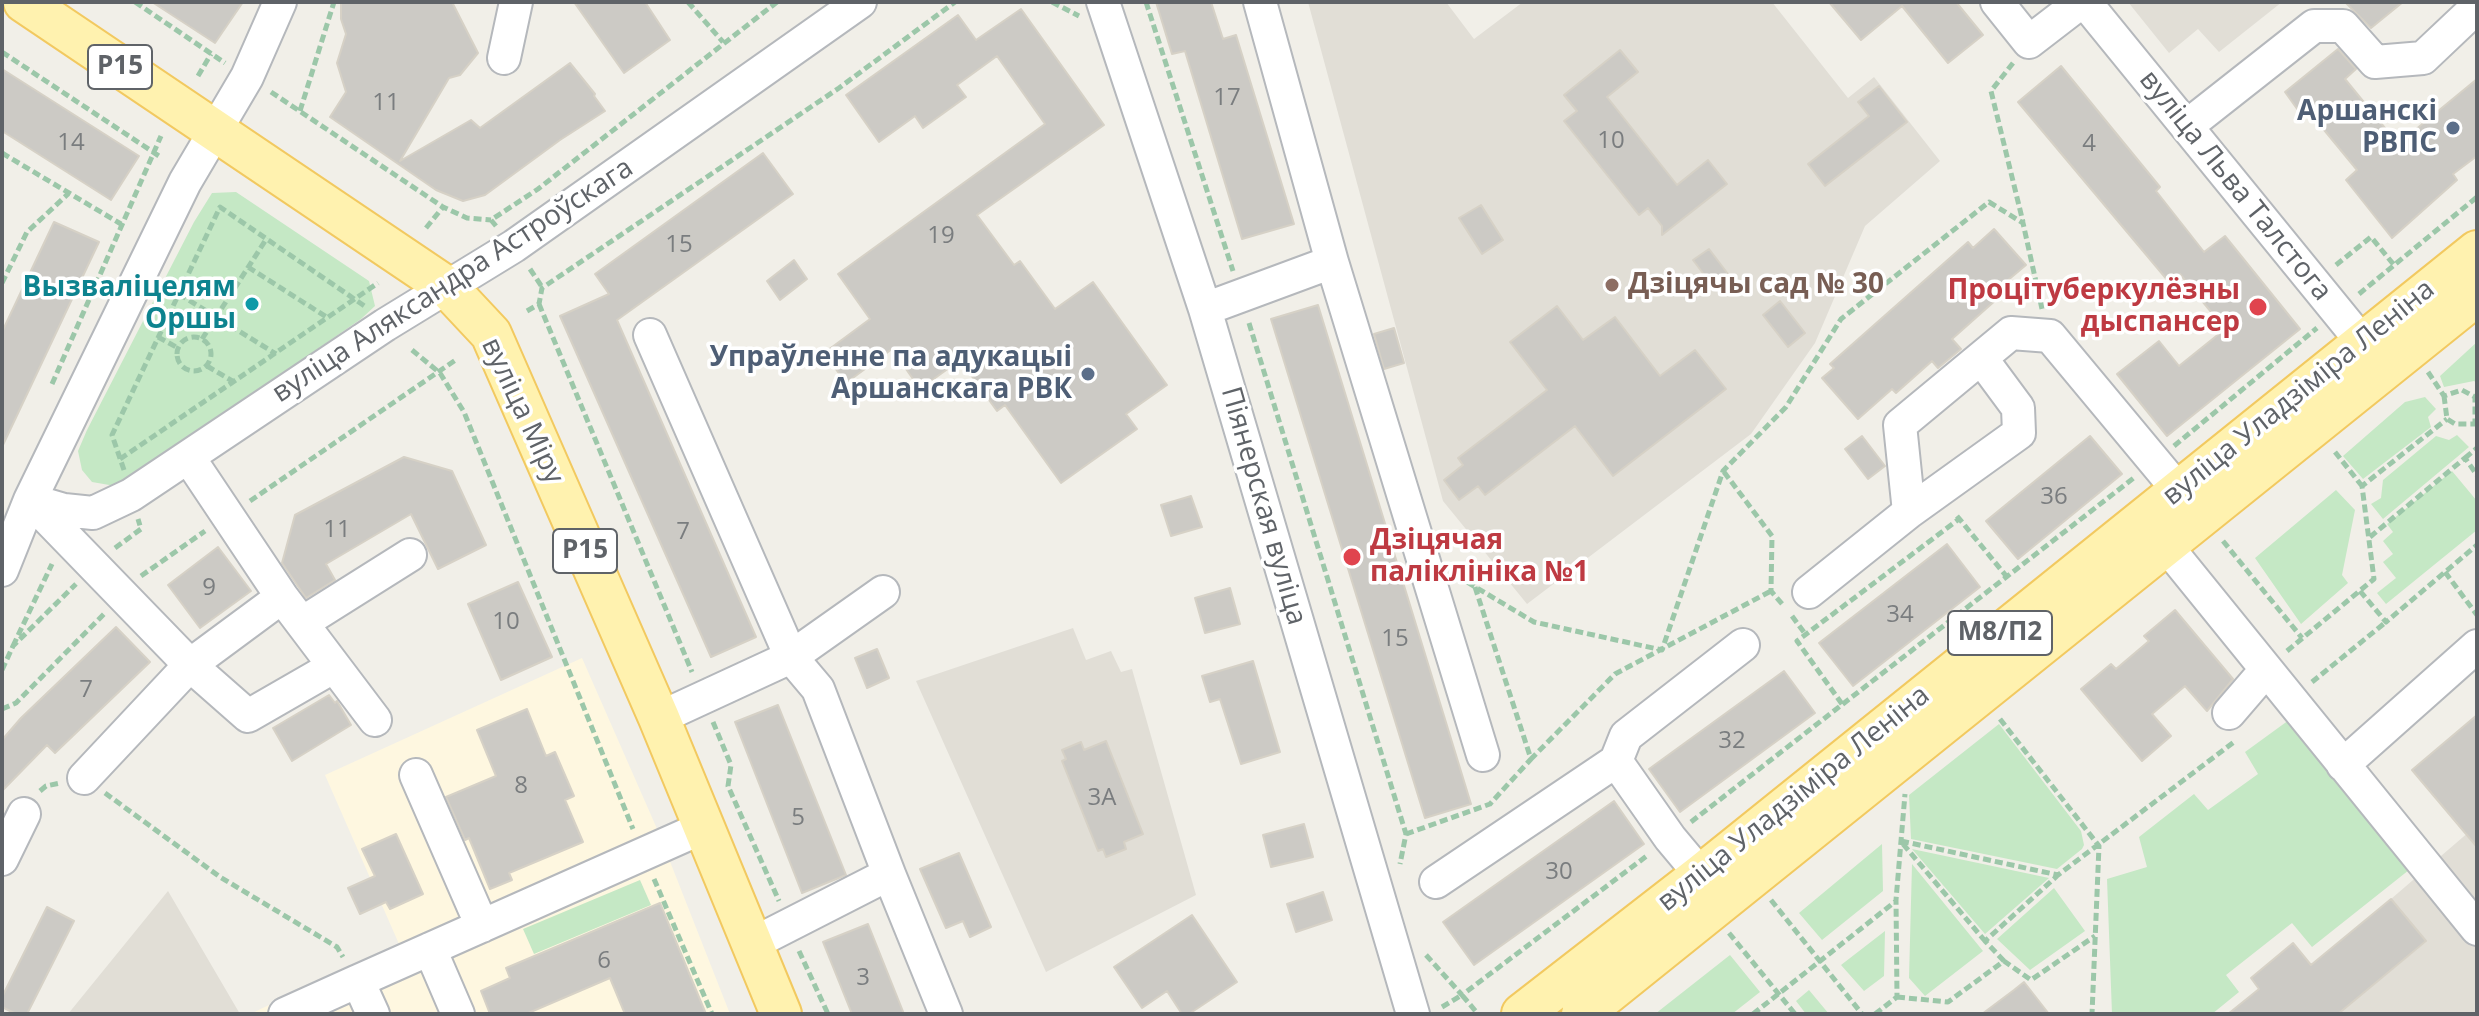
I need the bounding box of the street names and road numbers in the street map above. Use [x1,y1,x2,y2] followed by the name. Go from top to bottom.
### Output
[88,45,152,89] road number: Р15
[2132,64,2338,308] street label: вуліца Льва Талстога
[266,152,640,410] street label: вуліца Аляксандра Астроўскага
[2156,273,2442,513] street label: вуліца Уладзіміра Леніна
[474,333,570,489] street label: вуліца Міру
[1213,383,1313,629] street label: Піянерская вуліца
[553,529,617,573] road number: Р15
[1948,611,2052,655] road number: М8/П2
[1651,679,1937,919] street label: вуліца Уладзіміра Леніна

